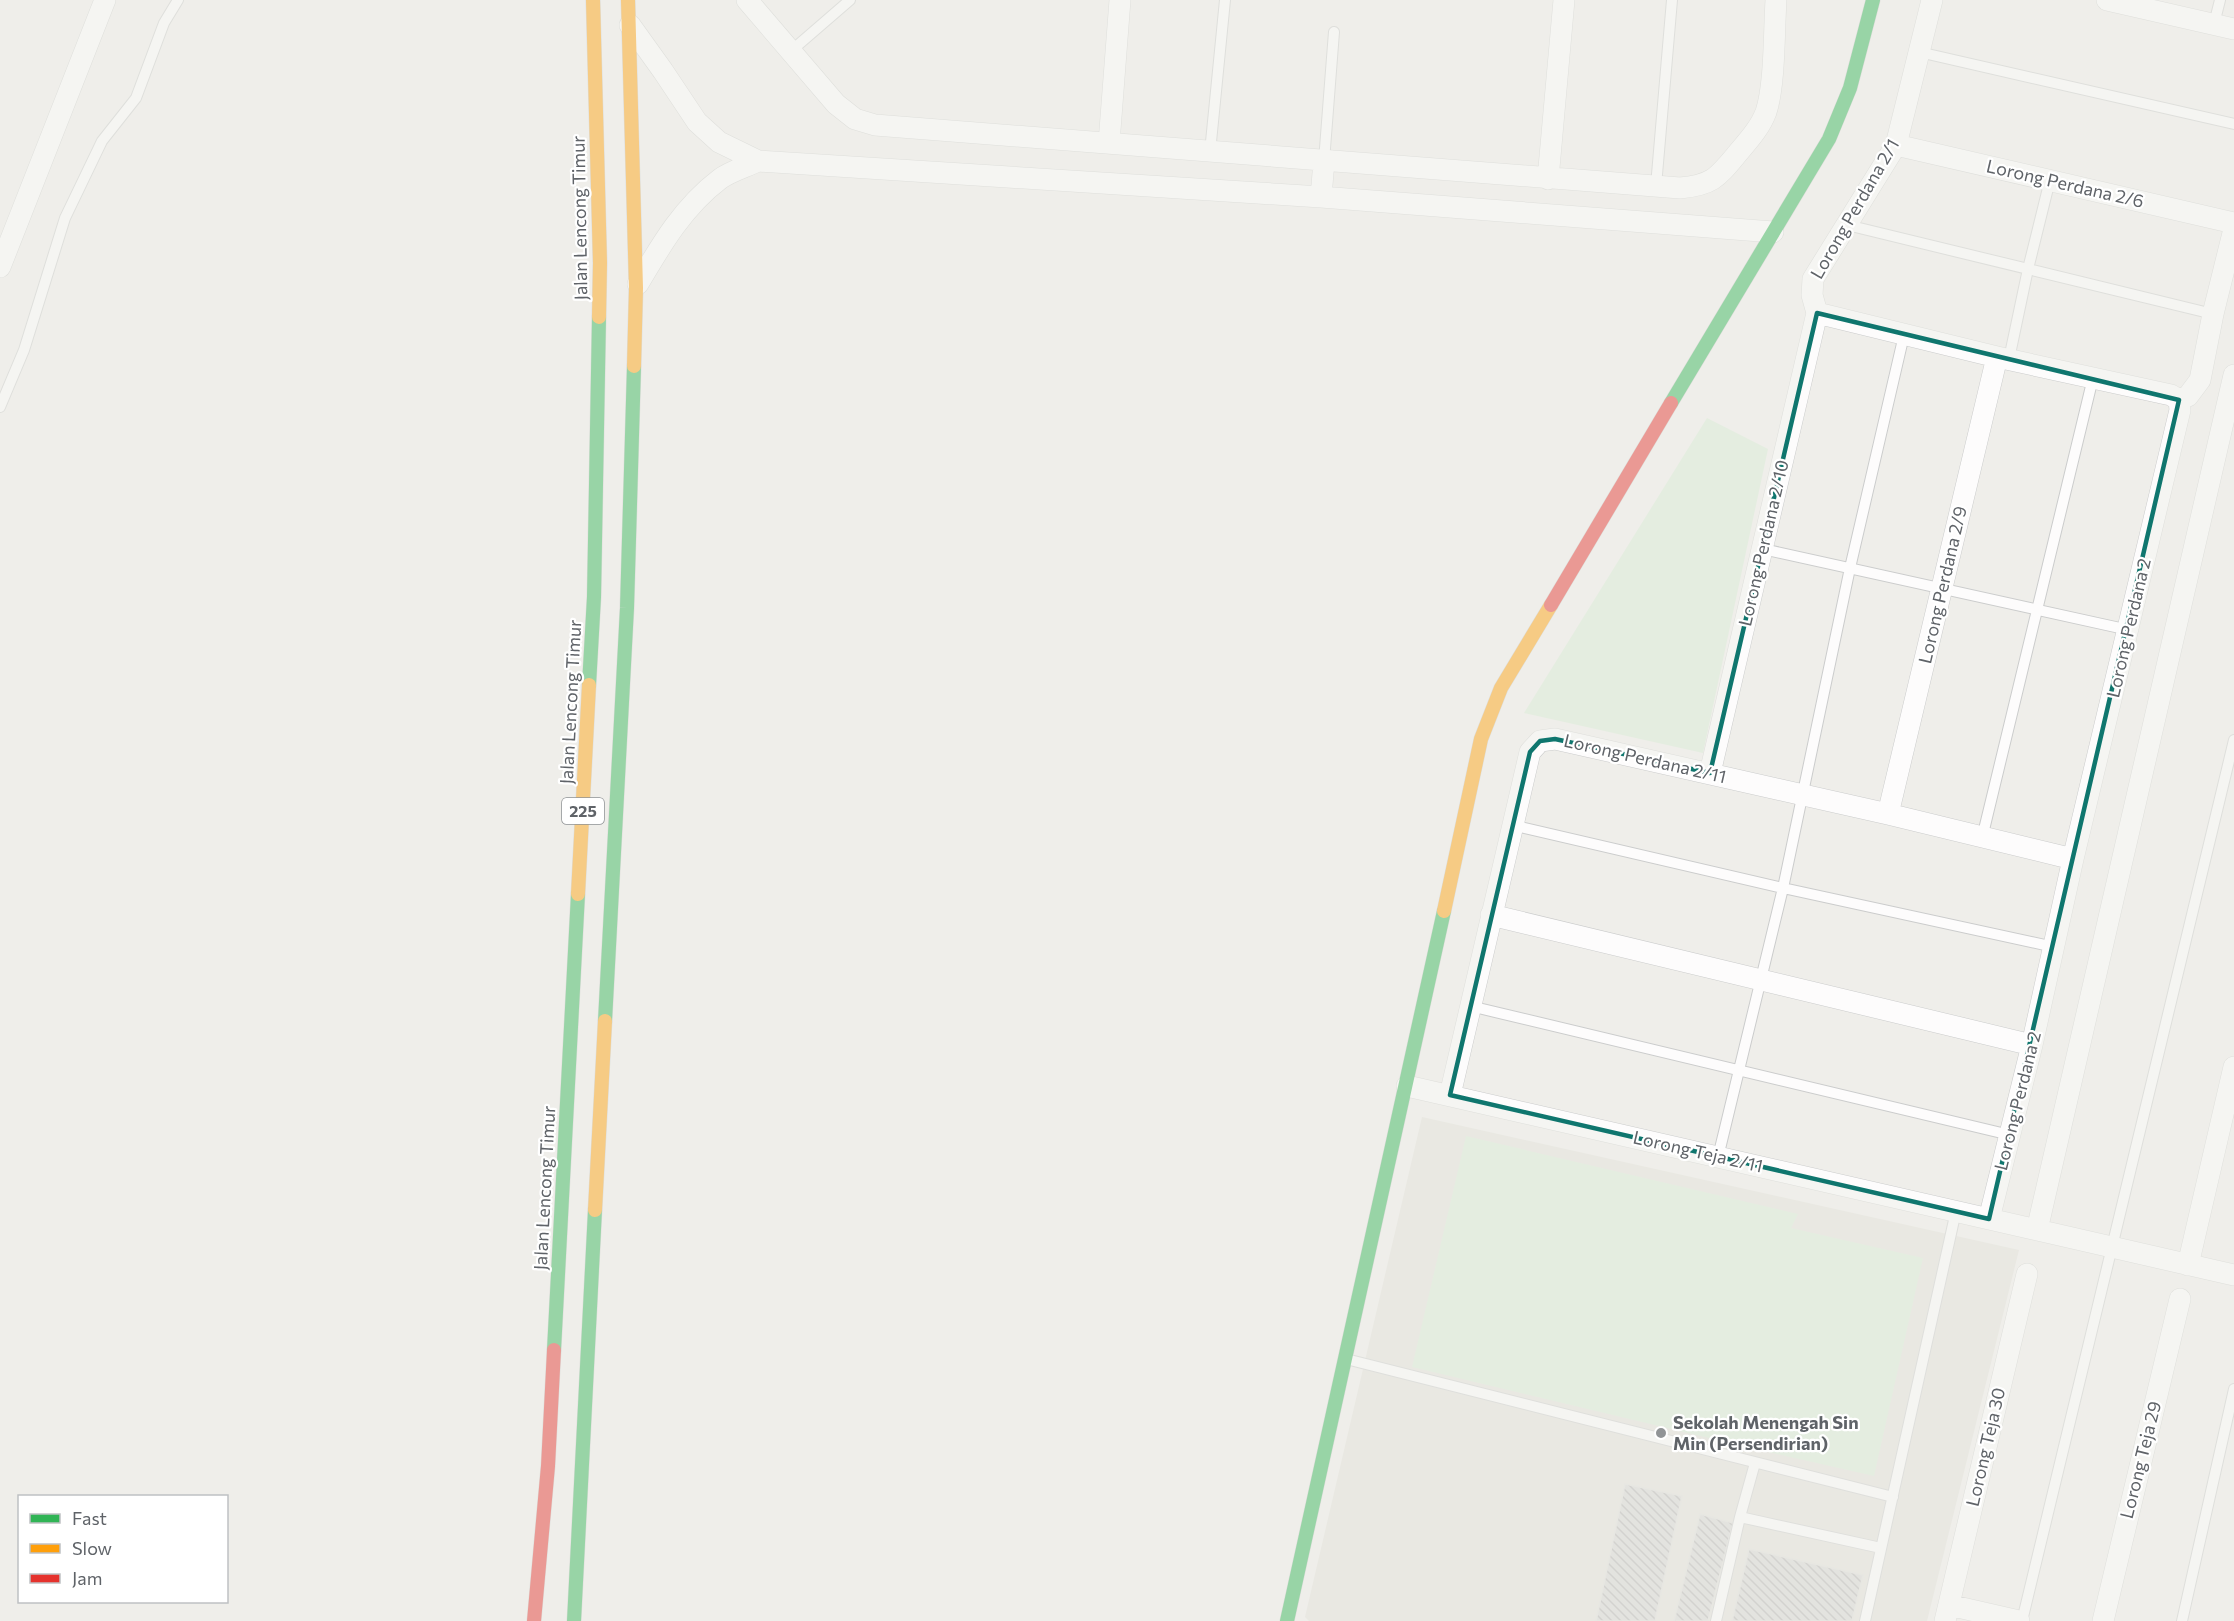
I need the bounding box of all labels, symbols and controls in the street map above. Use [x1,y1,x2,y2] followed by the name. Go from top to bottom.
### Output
[1805,134,1903,283] street label: Lorong Perdana 2/1
[567,135,591,301] street label: Jalan Lencong Timur
[1984,154,2146,212] street label: Lorong Perdana 2/6
[1733,457,1793,628] street label: Lorong Perdana 2/10
[1913,504,1971,666] street label: Lorong Perdana 2/9
[2101,556,2155,700] street label: Lorong Perdana 2
[555,619,585,785] street label: Jalan Lencong Timur
[1562,729,1729,787] street label: Lorong Perdana 2/11
[562,798,604,824] road number: 225
[1989,1029,2045,1173] street label: Lorong Perdana 2
[529,1105,559,1271] street label: Jalan Lencong Timur
[1631,1125,1765,1177] street label: Lorong Teja 2/11
[1961,1385,2009,1508] street label: Lorong Teja 30
[2115,1399,2165,1521] street label: Lorong Teja 29
[1673,1411,1859,1454] place label: Sekolah Menengah Sin Min (Persendirian)
[1654,1426,1668,1440] marker: Sekolah Menengah Sin Min (Persendirian)
[18,1495,228,1603] legend
[72,1507,107,1529] text: Fast
[72,1537,112,1559] text: Slow
[72,1567,102,1589] text: Jam

